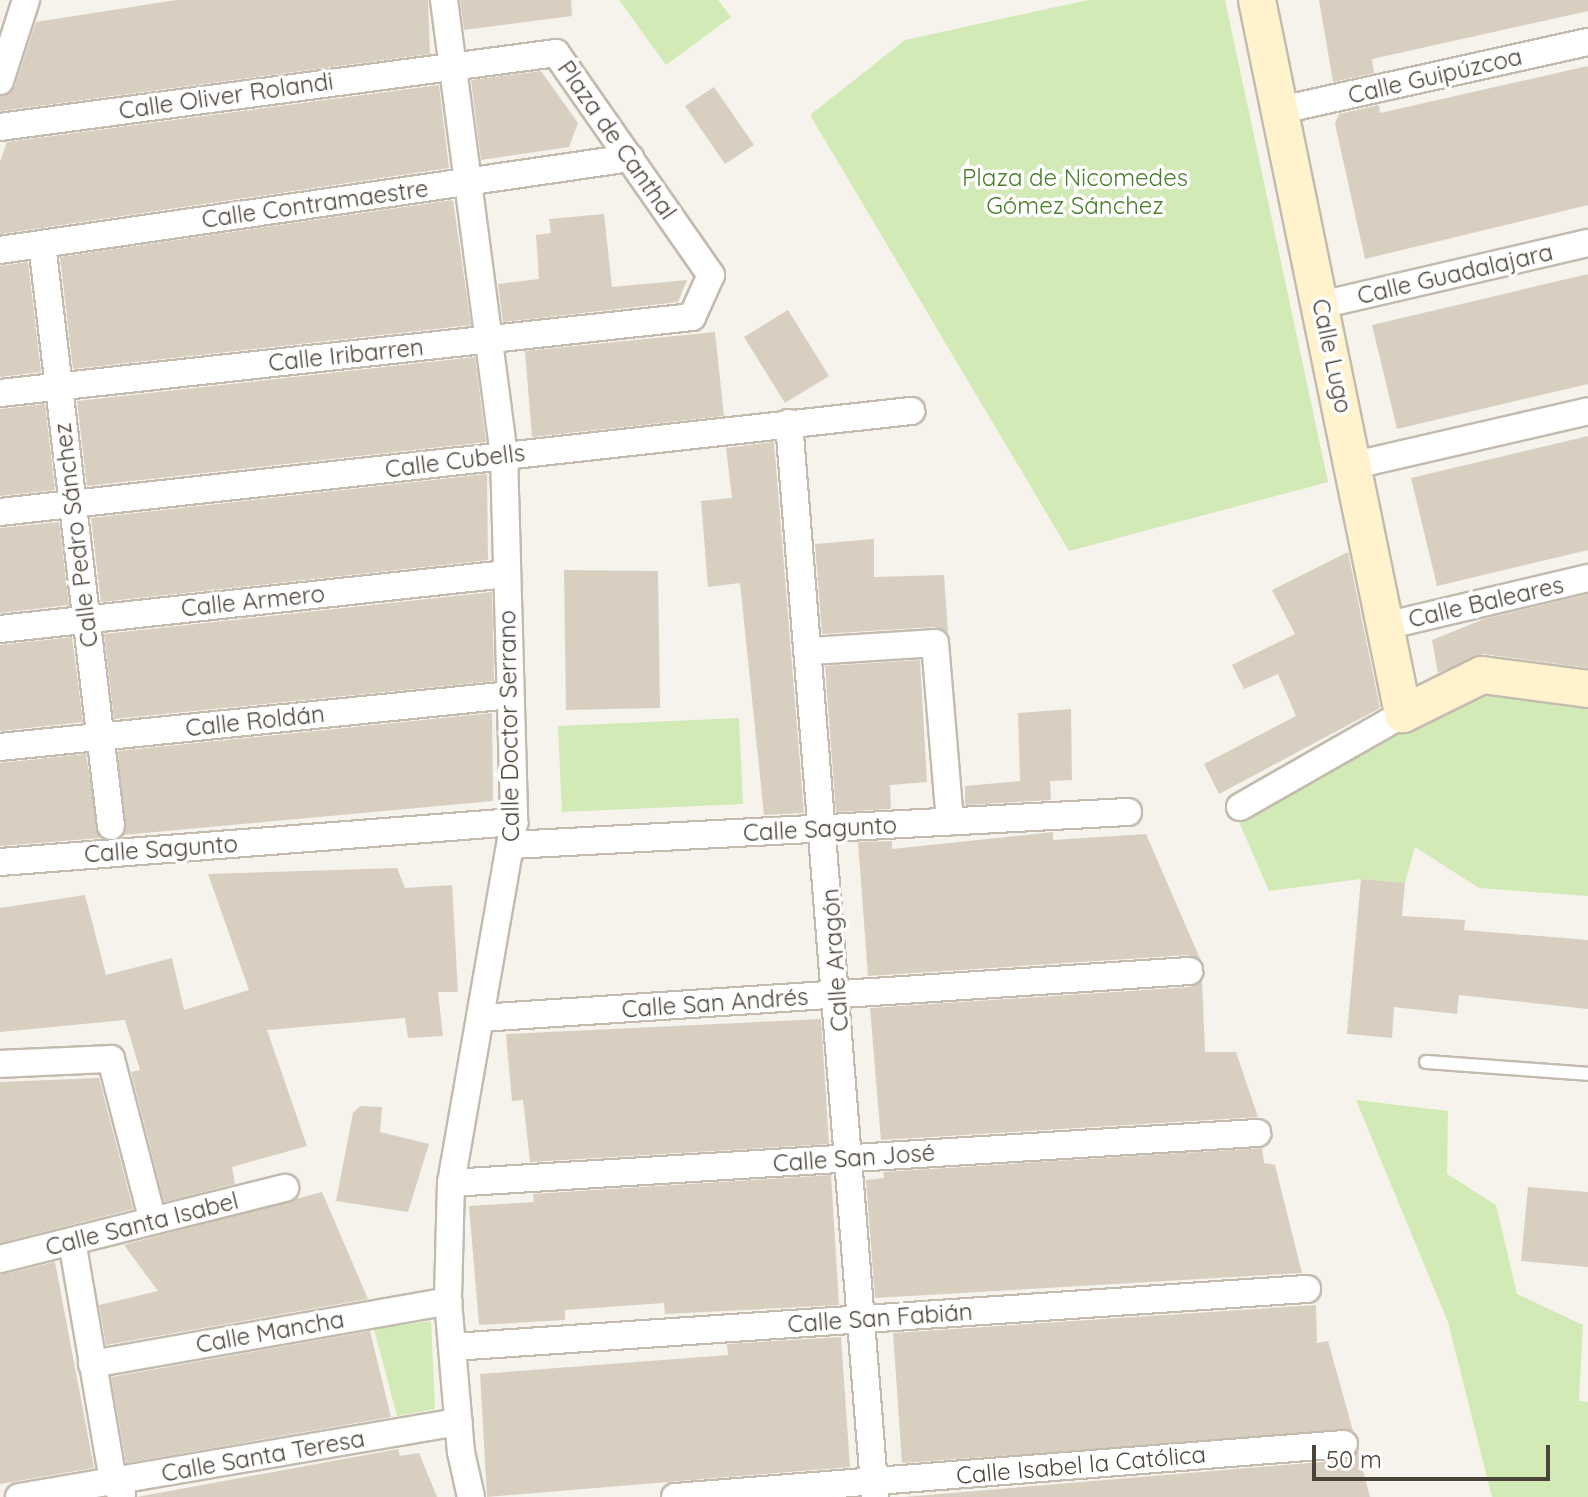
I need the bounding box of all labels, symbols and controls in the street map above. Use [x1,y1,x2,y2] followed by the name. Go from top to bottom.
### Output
[1345,42,1525,110] street label: Calle Guipúzcoa
[551,55,683,225] street label: Plaza de Canthal
[117,67,335,125] street label: Calle Oliver Rolandi
[962,164,1188,220] park label: Plaza de Nicomedes Gómez Sánchez
[200,174,430,234] street label: Calle Contramaestre
[1354,238,1556,310] street label: Calle Guadalajara
[1306,296,1358,416] street label: Calle Lugo
[267,333,425,377] street label: Calle Iribarren
[48,421,104,649] street label: Calle Pedro Sánchez
[383,438,527,484] street label: Calle Cubells
[1406,570,1566,634] street label: Calle Baleares
[180,579,326,623] street label: Calle Armero
[493,610,525,842] street label: Calle Doctor Serrano
[184,699,326,743] street label: Calle Roldán
[742,811,898,847] street label: Calle Sagunto
[83,829,239,869] street label: Calle Sagunto
[816,887,854,1033] street label: Calle Aragón
[621,982,809,1024] street label: Calle San Andrés
[772,1138,936,1178] street label: Calle San José
[43,1186,241,1262] street label: Calle Santa Isabel
[787,1297,973,1339] street label: Calle San Fabián
[194,1305,346,1359] street label: Calle Mancha
[159,1424,367,1488] street label: Calle Santa Teresa
[1316,1429,1554,1479] scale bar
[955,1440,1207,1490] street label: Calle Isabel la Católica
[1326,1444,1382,1474] text: 50 m

